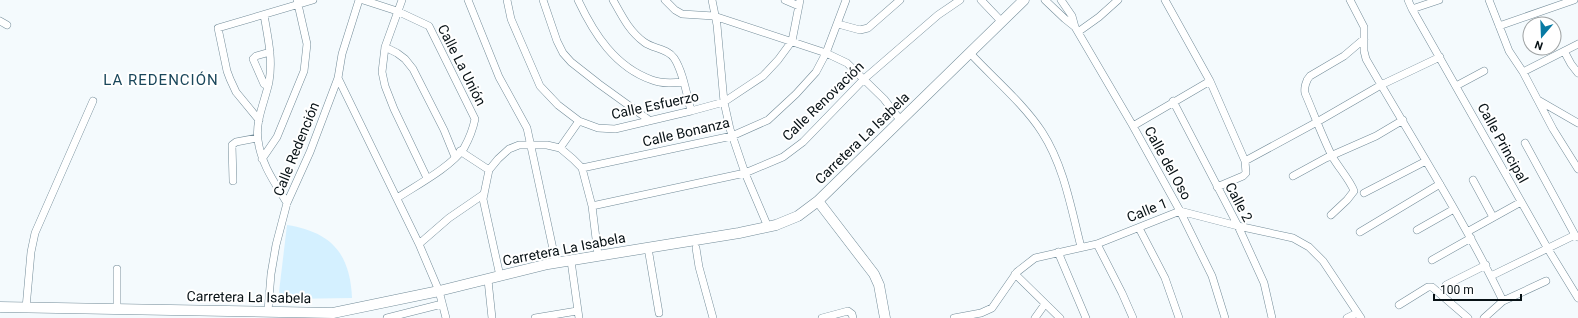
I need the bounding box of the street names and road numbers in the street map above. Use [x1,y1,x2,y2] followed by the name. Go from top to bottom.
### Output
[435,22,489,108] street label: Calle La Unión
[779,58,867,144] street label: Calle Renovación
[610,88,700,122] street label: Calle Esfuerzo
[812,89,912,187] street label: Carretera La Isabela
[270,100,322,198] street label: Calle Redención
[1474,100,1532,186] street label: Calle Principal
[641,114,731,150] street label: Calle Bonanza
[1141,123,1195,203] street label: Calle del Oso
[1222,180,1256,225] street label: Calle 2
[1124,195,1170,225] street label: Calle 1
[501,229,627,269] street label: Carretera La Isabela
[187,288,311,306] street label: Carretera La Isabela

